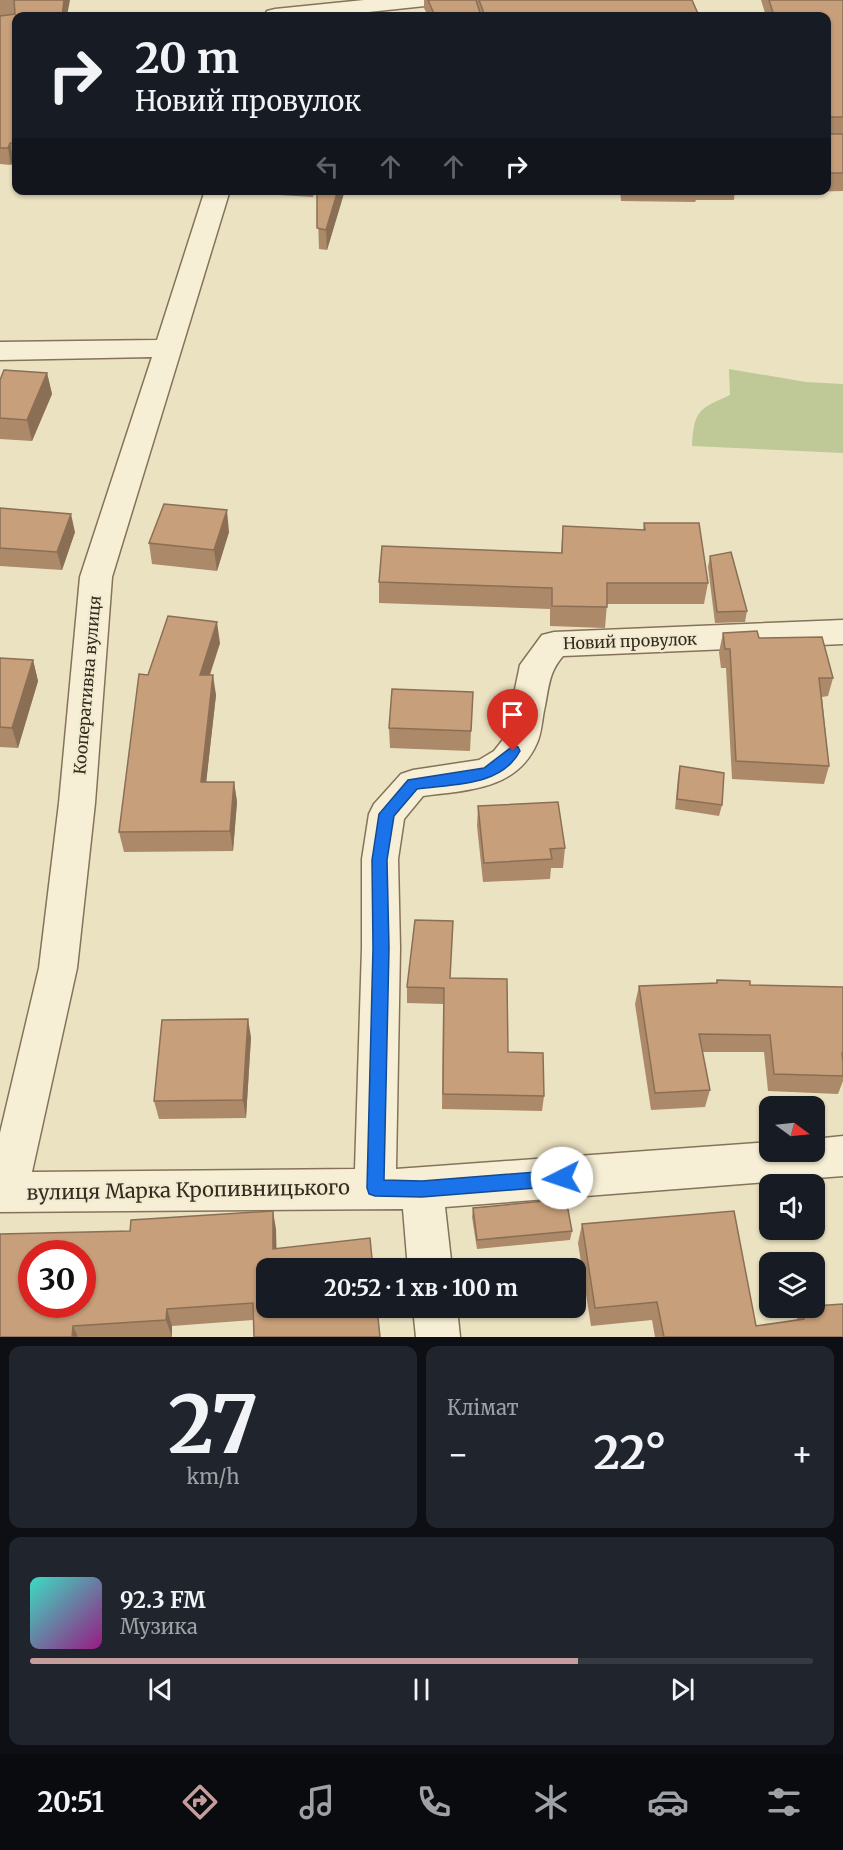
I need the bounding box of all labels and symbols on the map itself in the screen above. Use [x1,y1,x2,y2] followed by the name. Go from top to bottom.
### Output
[69,595,105,775] street label: Кооперативна вулиця
[563,629,697,653] street label: Новий провулок
[487,689,538,751] pin
[759,1096,825,1162] north arrow
[530,1146,594,1210] position arrow
[26,1174,350,1205] street label: вулиця Марка Кропивницького
[18,1240,96,1318] speed limit sign: 30

